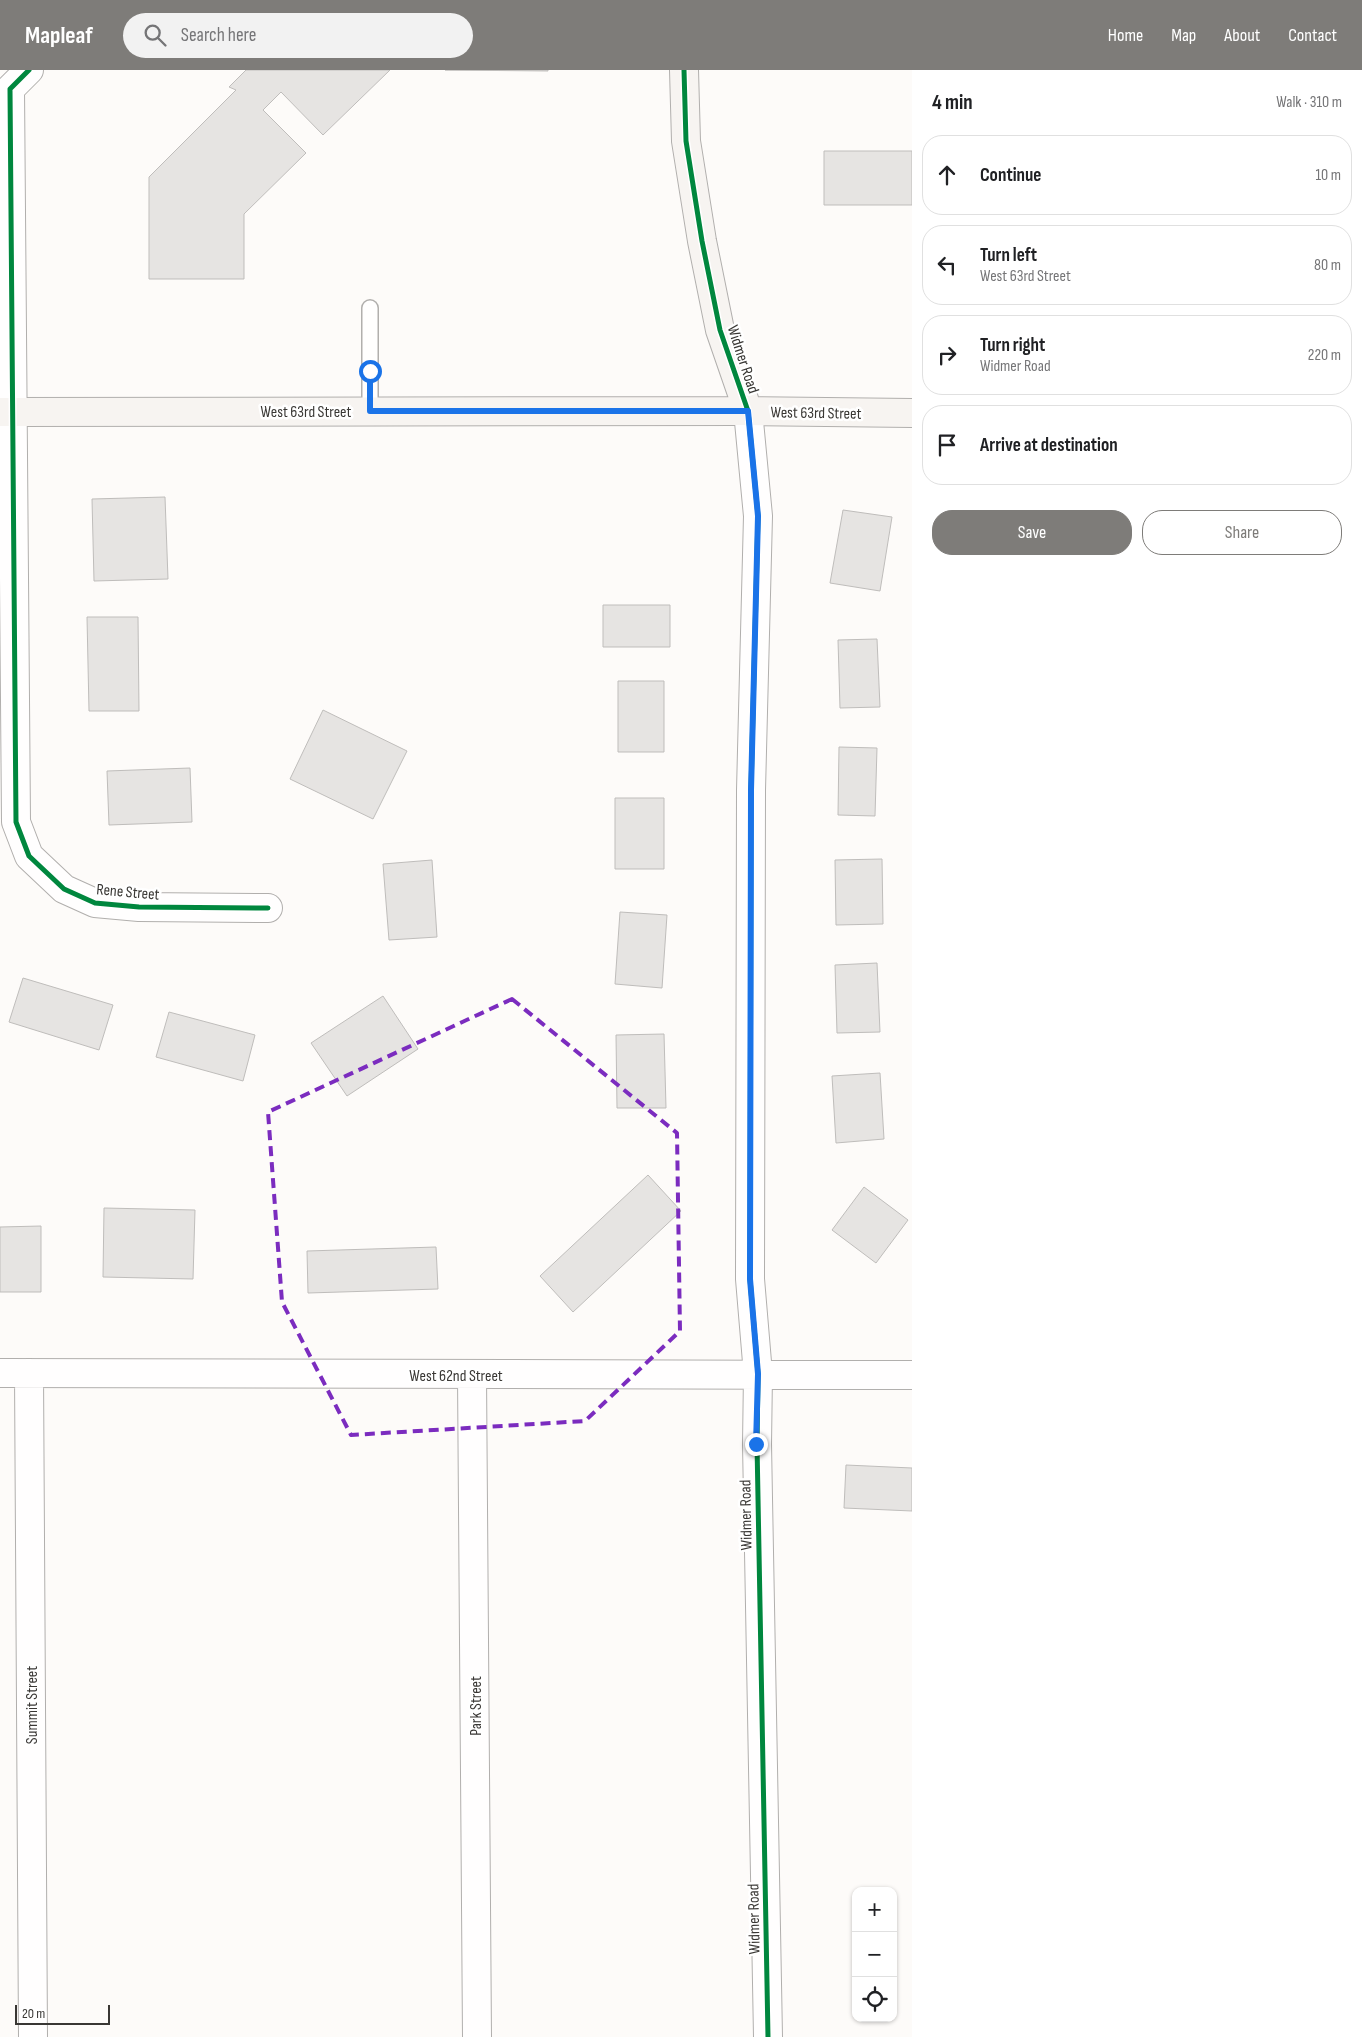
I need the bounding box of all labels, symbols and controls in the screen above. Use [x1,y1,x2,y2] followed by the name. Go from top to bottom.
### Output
[123,13,473,58] search box
[25,21,93,50] text: Mapleaf
[141,21,169,49] icon: search
[181,24,256,47] text: Search here
[1108,25,1143,46] text: Home
[1171,25,1196,46] text: Map
[1224,25,1260,46] text: About
[1288,25,1337,46] text: Contact
[932,90,973,115] text: 4 min
[1276,93,1342,112] text: Walk · 310 m
[933,161,961,189] icon: ahead
[980,164,1041,187] text: Continue
[1315,166,1341,185] text: 10 m
[980,244,1037,267] text: Turn left
[933,251,961,279] icon: left
[1314,256,1341,275] text: 80 m
[980,267,1071,286] text: West 63rd Street
[723,323,763,396] street label: Widmer Road
[980,334,1045,357] text: Turn right
[933,341,961,369] icon: right
[1308,346,1341,365] text: 220 m
[980,357,1051,376] text: Widmer Road
[359,360,382,383] route start
[261,403,351,422] street label: West 63rd Street
[770,403,862,424] street label: West 63rd Street
[933,431,961,459] icon: arrive
[980,434,1118,457] text: Arrive at destination
[932,510,1132,555] button: Save
[1142,510,1342,555] button: Share
[96,880,160,905] street label: Rene Street
[409,1367,503,1386] street label: West 62nd Street
[745,1433,768,1456] route end
[736,1480,757,1550] street label: Widmer Road
[23,1666,42,1744] street label: Summit Street
[467,1676,486,1736] street label: Park Street
[744,1884,765,1954] street label: Widmer Road
[852,1887,897,2022] map controls
[852,1887,897,1932] button: +
[852,1932,897,1977] button: −
[852,1977,897,2022] button: locate
[15,2002,110,2025] scale bar
[22,2005,45,2022] text: 20 m

